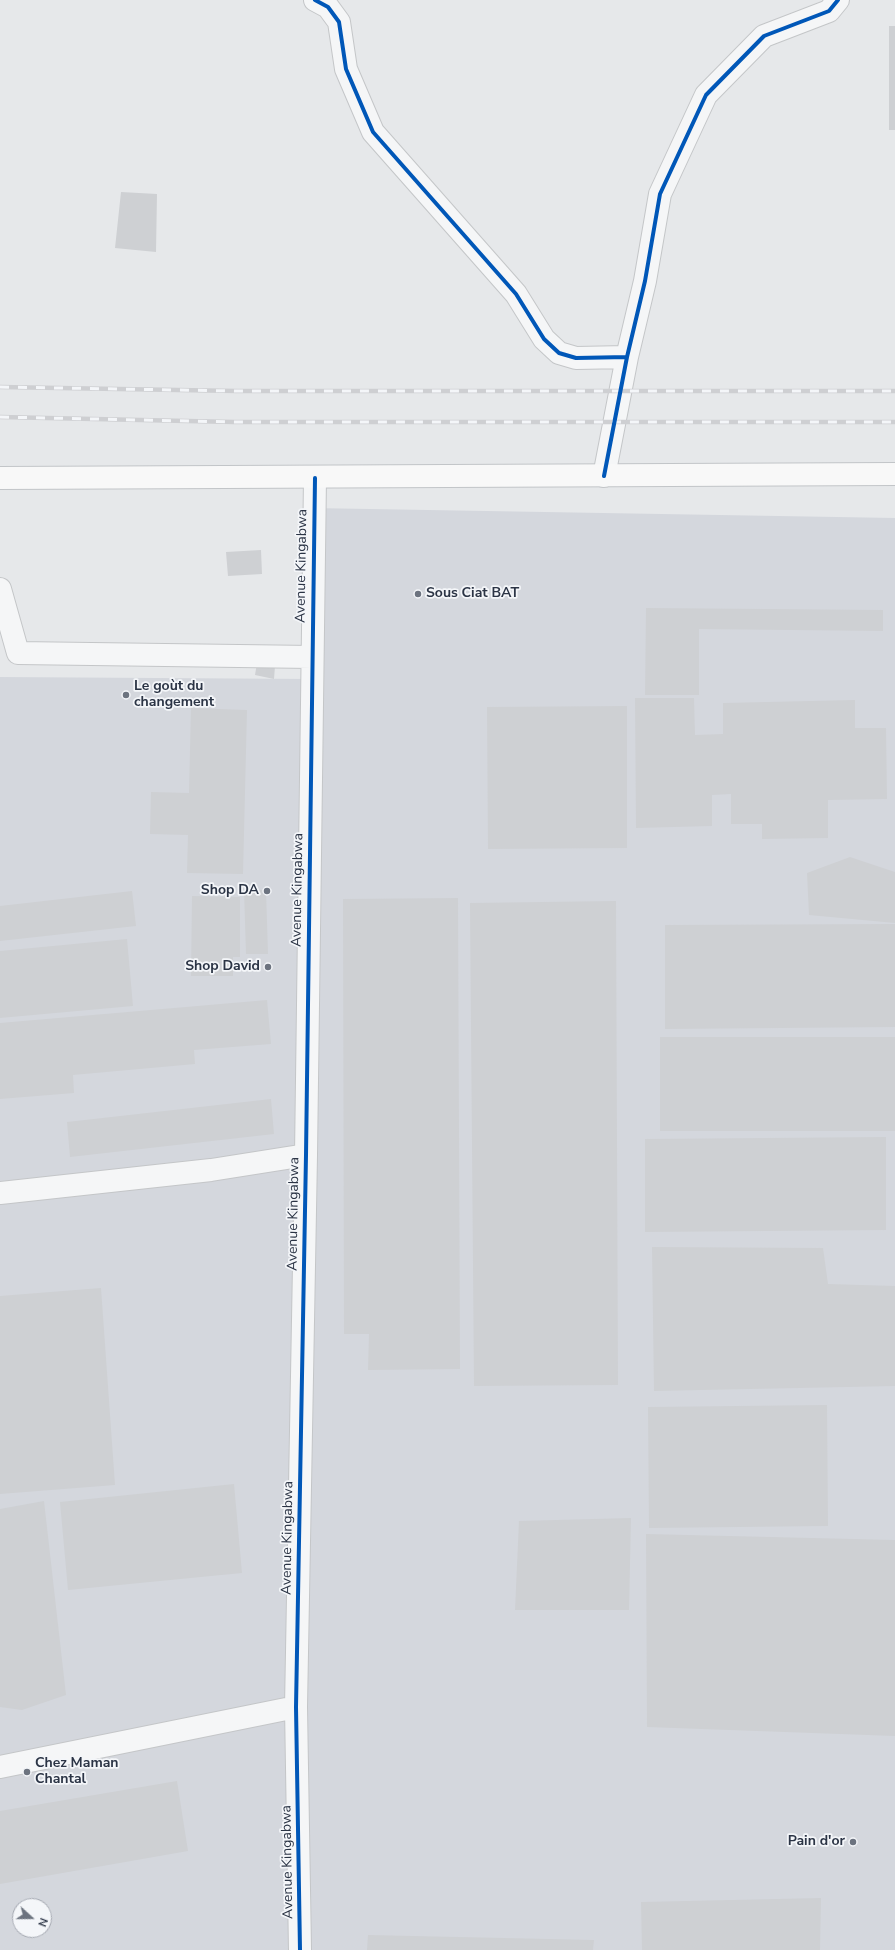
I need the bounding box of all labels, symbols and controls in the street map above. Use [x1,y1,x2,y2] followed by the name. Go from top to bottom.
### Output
[293,509,311,623] street label: Avenue Kingabwa
[426,586,519,602] place label: Sous Ciat BAT
[413,589,423,599] marker: Sous Ciat BAT
[134,679,214,712] place label: Le goùt du changement
[121,690,131,700] marker: Le goùt du changement
[289,833,307,947] street label: Avenue Kingabwa
[201,883,259,899] place label: Shop DA
[262,886,272,896] marker: Shop DA
[185,959,260,975] place label: Shop David
[263,962,273,972] marker: Shop David
[285,1157,303,1271] street label: Avenue Kingabwa
[279,1481,297,1595] street label: Avenue Kingabwa
[35,1756,119,1788] place label: Chez Maman Chantal
[22,1767,32,1777] marker: Chez Maman Chantal
[279,1805,297,1919] street label: Avenue Kingabwa
[788,1834,845,1850] place label: Pain d'or
[848,1837,858,1847] marker: Pain d'or
[12,1898,52,1938] north arrow
[34,1916,51,1929] text: N

